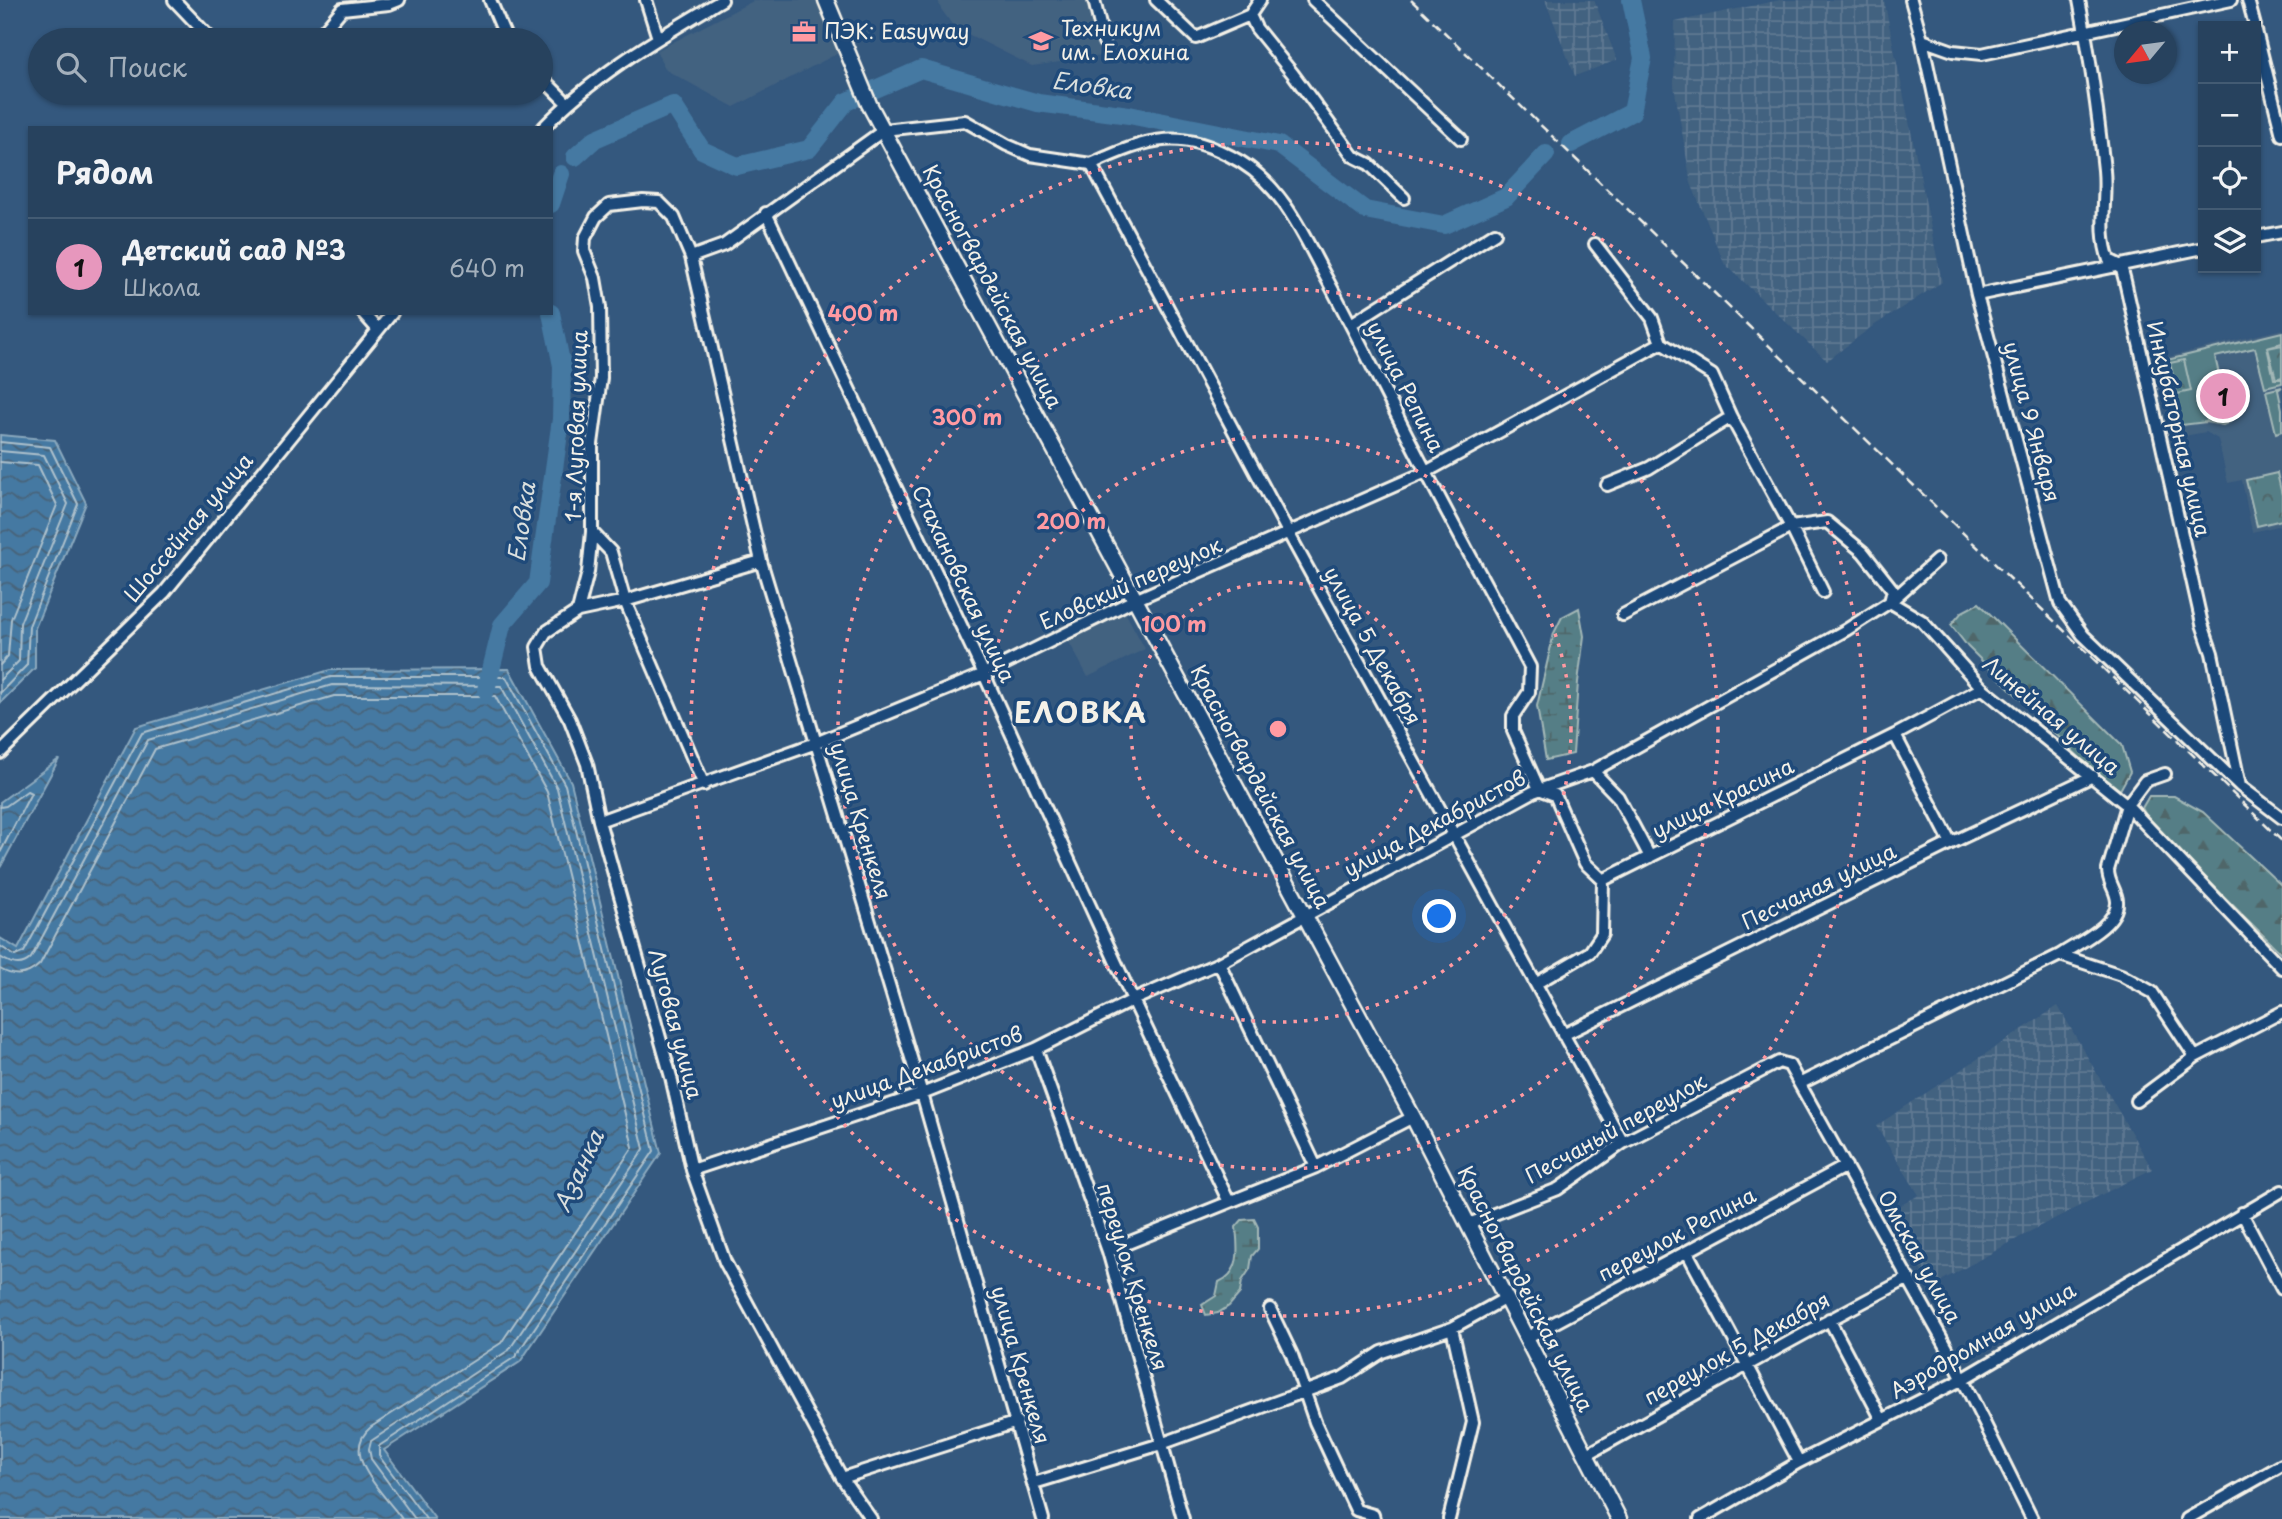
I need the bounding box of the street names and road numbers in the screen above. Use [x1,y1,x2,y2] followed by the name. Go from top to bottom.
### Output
[916,158,1072,414] street label: Красногвардейская улица
[1360,315,1454,458] street label: улица Репина
[2140,318,2221,540] street label: Инкубаторная улица
[556,329,594,522] street label: 1-я Луговая улица
[1996,338,2070,505] street label: улица 9 Января
[115,445,260,608] street label: Шоссейная улица
[905,479,1025,688] street label: Стахановская улица
[1034,527,1227,637] street label: Еловский переулок
[1317,560,1431,730] street label: улица 5 Декабря
[1977,647,2128,782] street label: Линейная улица
[1184,658,1340,914] street label: Красногвардейская улица
[823,738,901,903] street label: улица Кренкеля
[1646,749,1799,845] street label: улица Красина
[1337,761,1531,884] street label: улица Декабристов
[1735,834,1902,937] street label: Песчаная улица
[641,945,713,1103] street label: Луговая улица
[826,1016,1027,1116] street label: улица Декабристов
[1518,1064,1712,1190] street label: Песчаный переулок
[1451,1160,1603,1417] street label: Красногвардейская улица
[1591,1178,1762,1288] street label: переулок Репина
[1090,1179,1178,1374] street label: переулок Кренкеля
[1871,1183,1971,1329] street label: Омская улица
[1883,1273,2081,1406] street label: Аэродромная улица
[984,1282,1060,1447] street label: улица Кренкеля
[1637,1283,1835,1412] street label: переулок 5 Декабря

